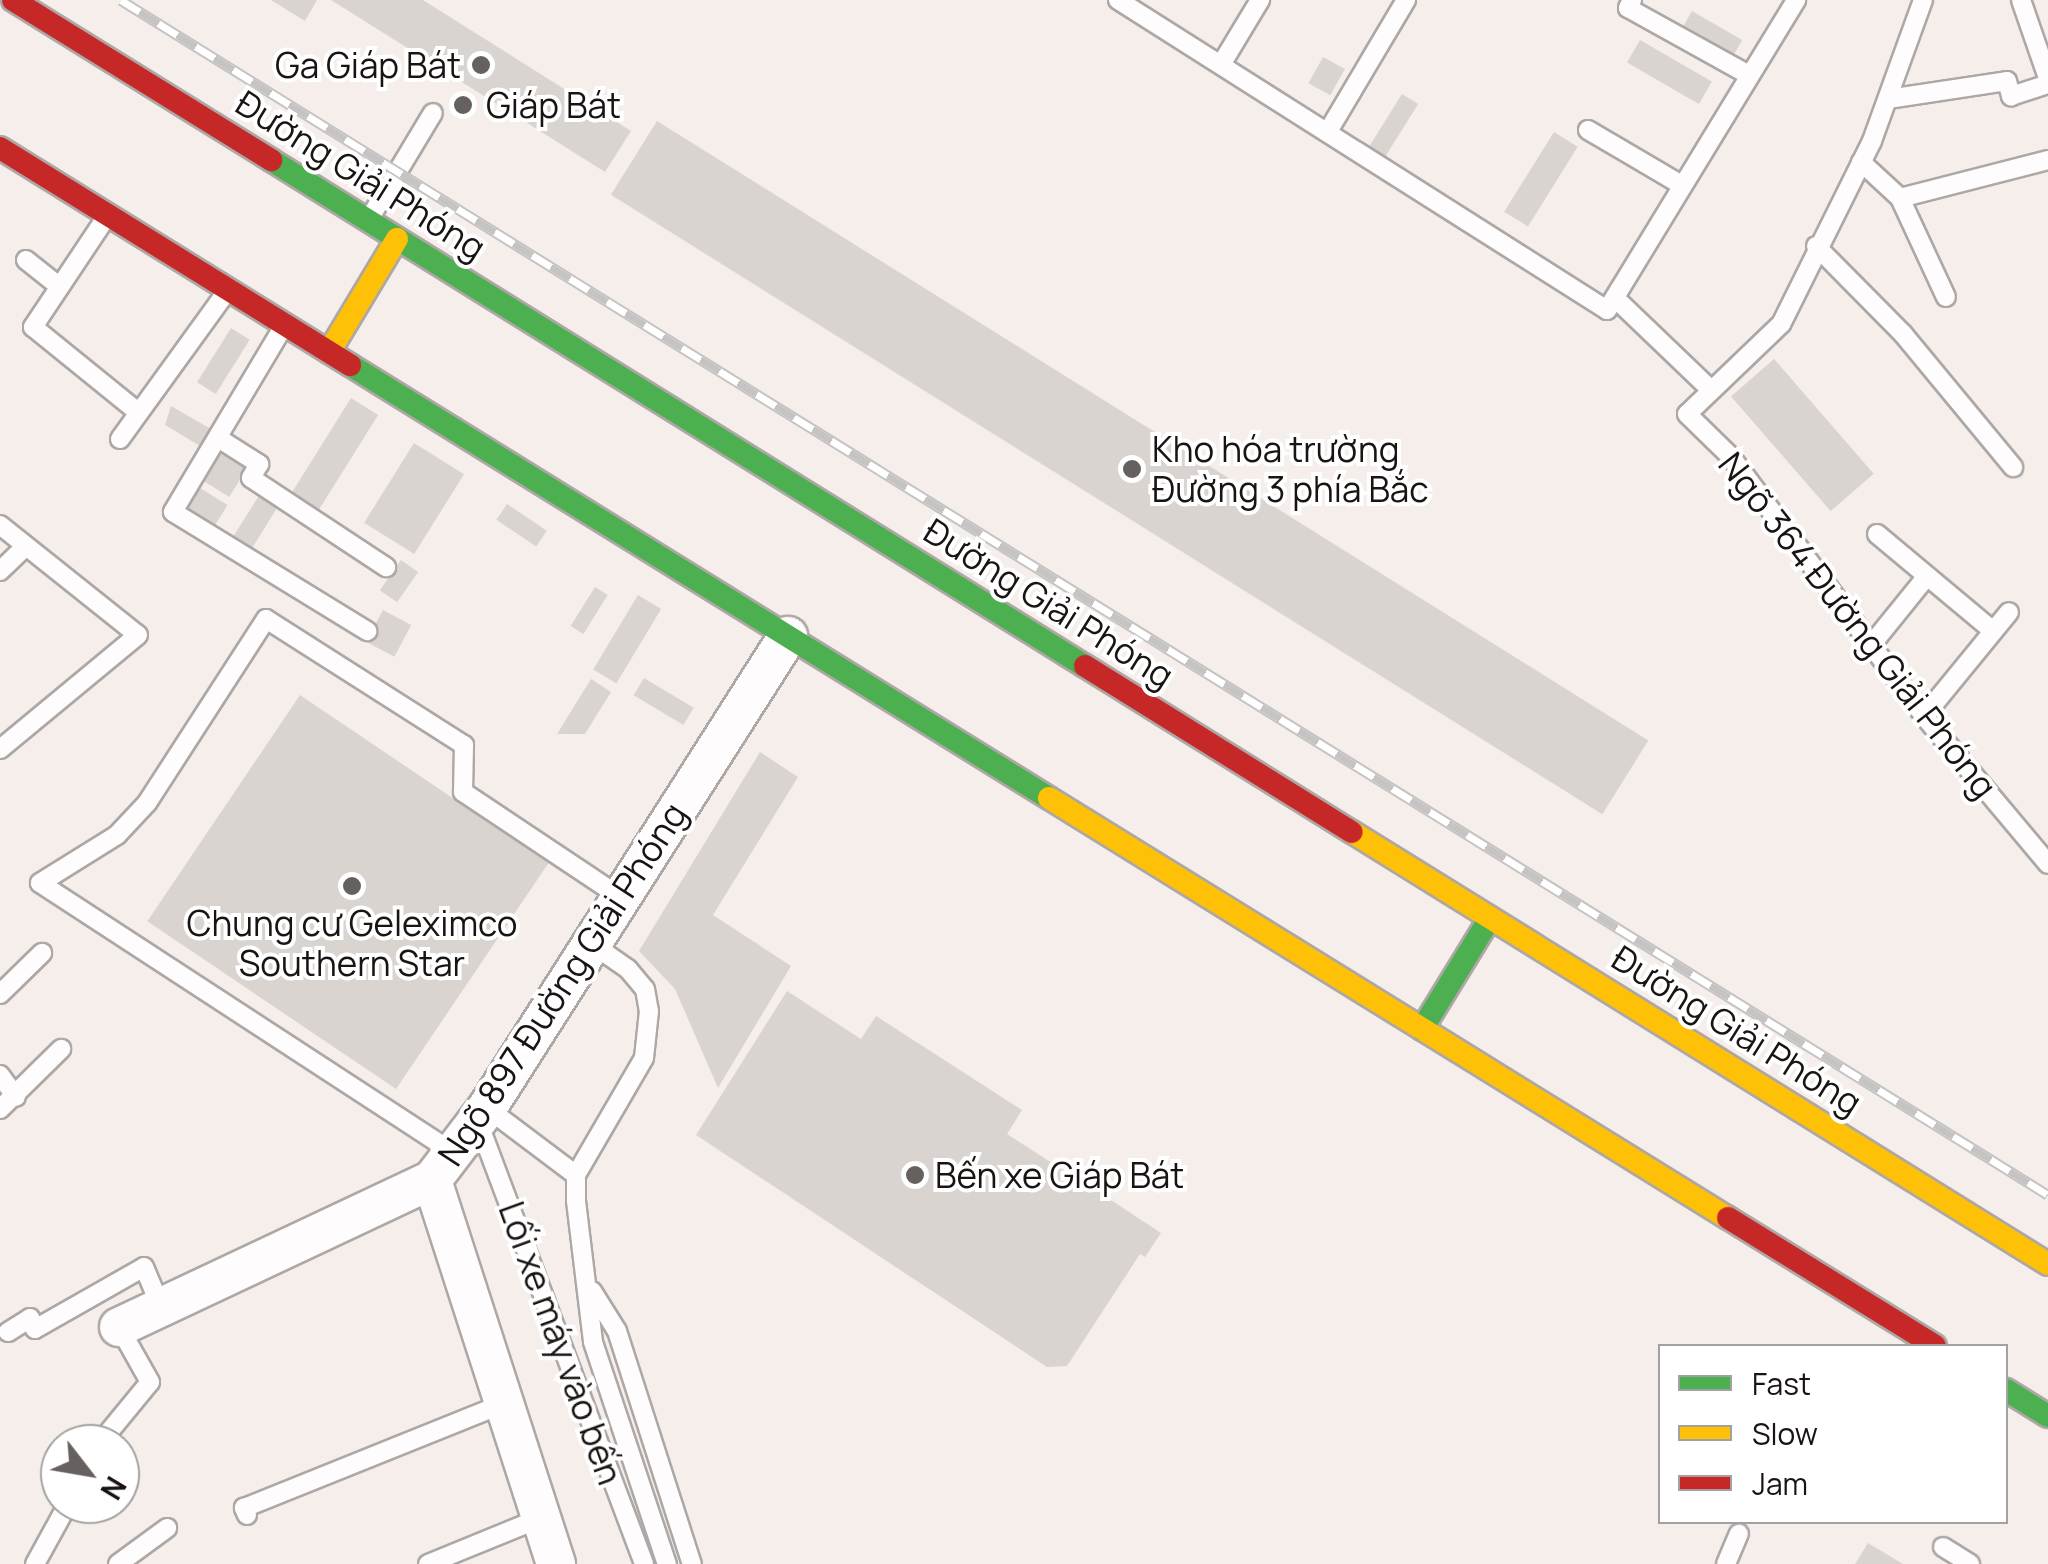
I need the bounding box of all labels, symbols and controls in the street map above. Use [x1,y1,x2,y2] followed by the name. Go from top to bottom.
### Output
[275,44,461,86] place label: Ga Giáp Bát
[470,54,492,76] marker: Ga Giáp Bát
[229,82,493,268] street label: Đường Giải Phóng
[486,84,621,126] place label: Giáp Bát
[450,92,476,118] marker: Giáp Bát
[1152,428,1429,510] place label: Kho hóa trường Đường 3 phía Bắc
[1710,444,2006,806] street label: Ngõ 364 Đường Giải Phóng
[1121,458,1143,480] marker: Kho hóa trường Đường 3 phía Bắc
[917,510,1181,696] street label: Đường Giải Phóng
[429,795,695,1173] street label: Ngõ 897 Đường Giải Phóng
[341,875,363,897] marker: Chung cư Geleximco Southern Star
[186,902,518,984] place label: Chung cư Geleximco Southern Star
[1605,937,1869,1123] street label: Đường Giải Phóng
[935,1154,1184,1196] place label: Bến xe Giáp Bát
[904,1164,926,1186] marker: Bến xe Giáp Bát
[490,1196,632,1490] street label: Lối xe máy vào bến
[1658,1344,2008,1524] legend
[1752,1363,1811,1404] text: Fast
[1752,1413,1818,1454] text: Slow
[40,1424,140,1524] north arrow
[1752,1463,1808,1504] text: Jam
[93,1470,135,1507] text: N

